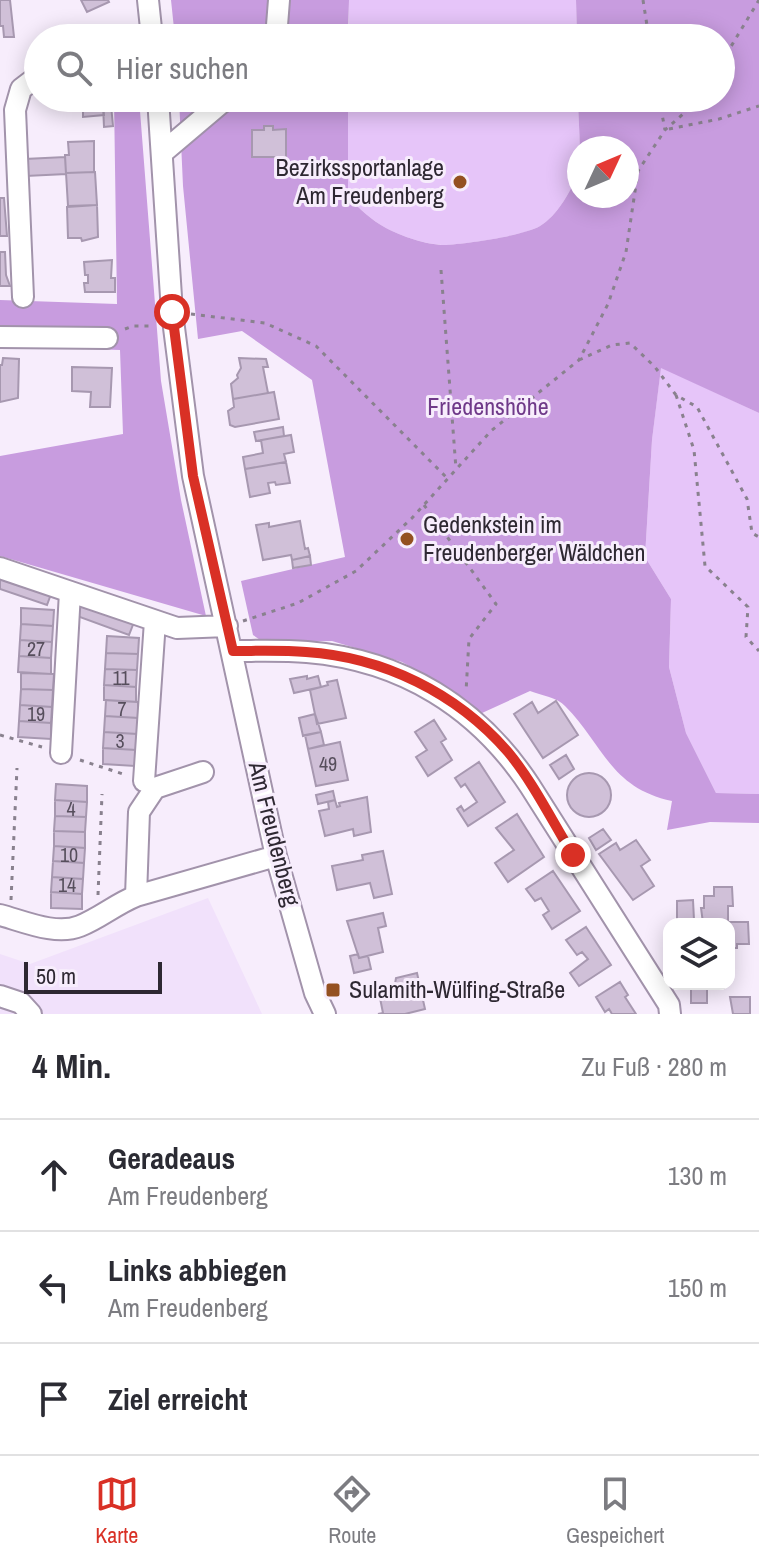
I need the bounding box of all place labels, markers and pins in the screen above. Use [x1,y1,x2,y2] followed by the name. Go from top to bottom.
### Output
[276,151,444,211] place label: Bezirkssportanlage Am Freudenberg
[451,173,469,191] marker: Bezirkssportanlage Am Freudenberg
[423,508,645,568] place label: Gedenkstein im Freudenberger Wäldchen
[398,530,416,548] marker: Gedenkstein im Freudenberger Wäldchen
[349,973,565,1005] place label: Sulamith-Wülfing-Straße
[324,981,342,999] marker: Sulamith-Wülfing-Straße

